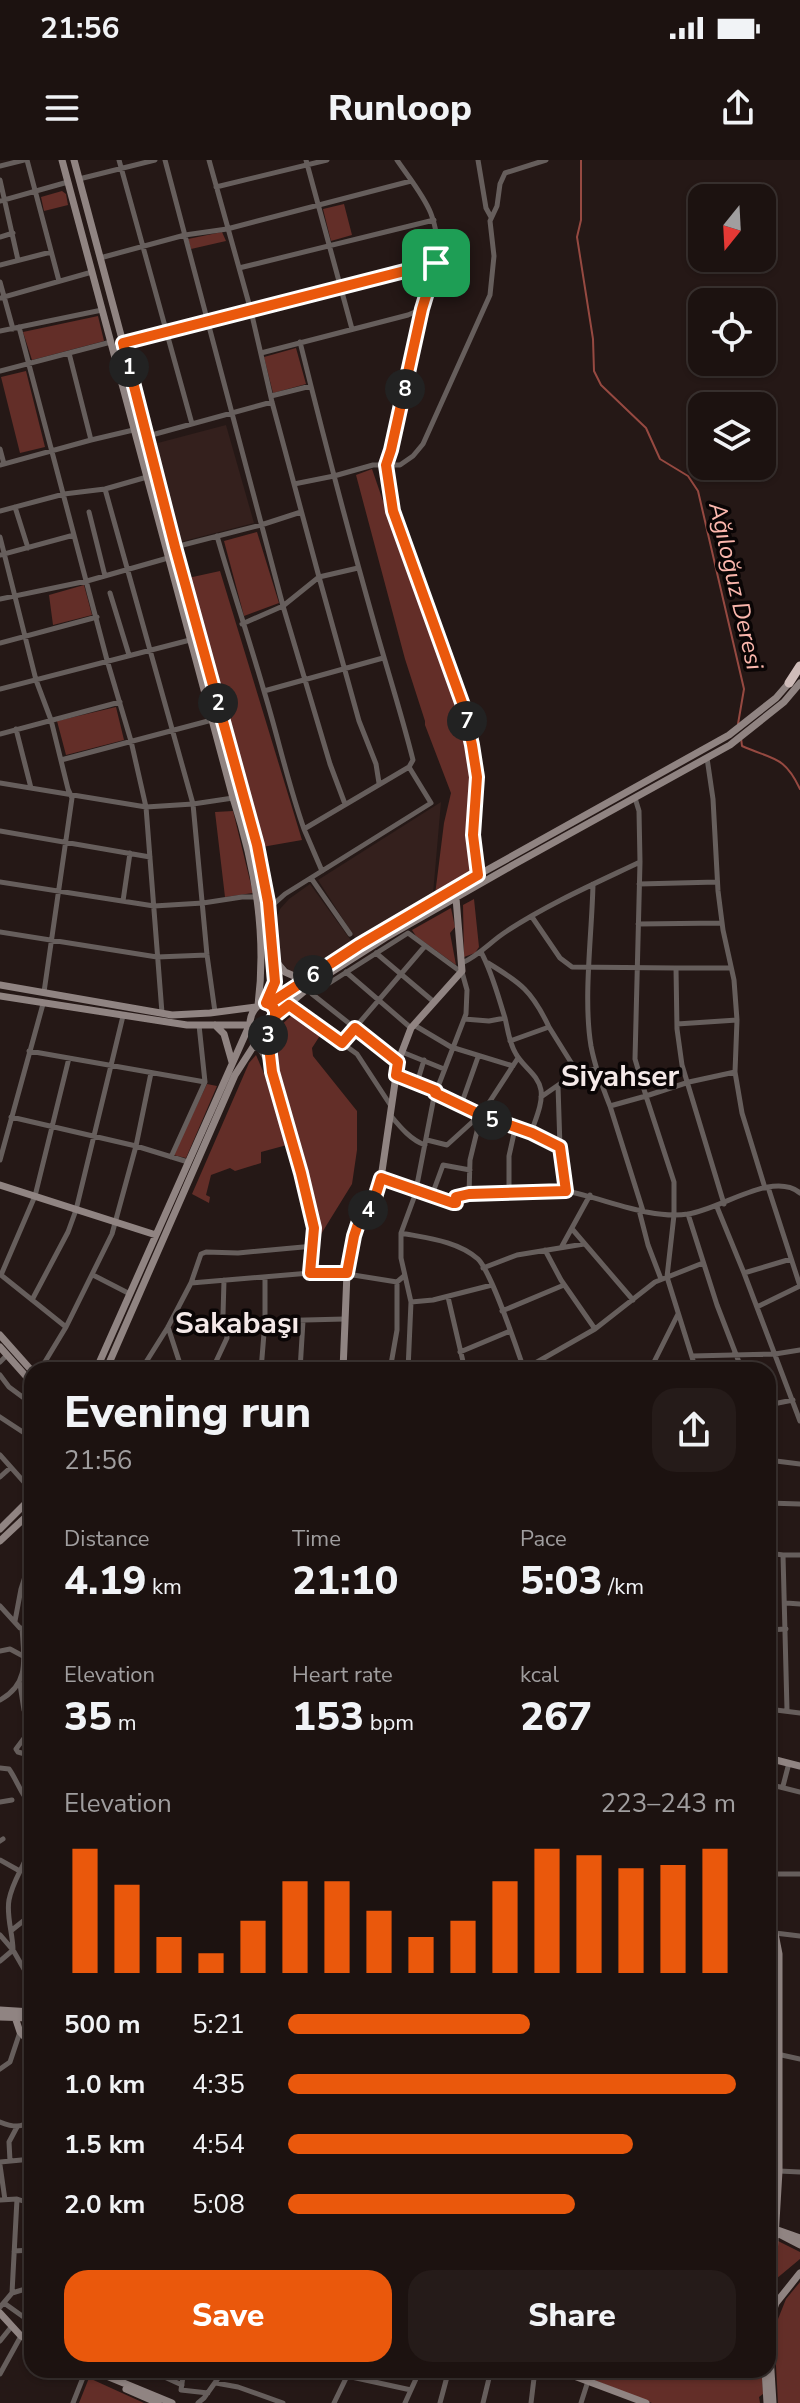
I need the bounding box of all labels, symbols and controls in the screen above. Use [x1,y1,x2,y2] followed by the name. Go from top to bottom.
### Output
[40,8,119,49] text: 21:56
[328,84,472,133] text: Runloop
[40,86,84,130] icon: menu
[716,86,760,130] icon: share
[688,184,776,272] north arrow
[688,184,776,480] map controls
[402,229,470,297] pin
[414,241,458,285] icon: arrive
[688,288,776,376] button: locate
[109,347,149,387] pin: 1
[122,352,136,382] text: 1
[385,369,425,409] pin: 8
[398,374,412,404] text: 8
[688,392,776,480] button: layers
[701,498,771,673] water label: Ağıloğuz Deresi
[198,683,238,723] pin: 2
[211,688,225,718] text: 2
[447,701,487,741] pin: 7
[460,706,474,736] text: 7
[293,955,333,995] pin: 6
[306,960,320,990] text: 6
[248,1015,288,1055] pin: 3
[261,1020,275,1050] text: 3
[561,1056,680,1097] district label: Siyahser
[472,1100,512,1140] pin: 5
[485,1105,499,1135] text: 5
[348,1190,388,1230] pin: 4
[361,1195,375,1225] text: 4
[175,1303,299,1344] district label: Sakabaşı
[64,1383,311,1443] text: Evening run
[652,1388,736,1472] button: share
[64,1443,132,1478] text: 21:56
[64,1524,149,1554] text: Distance
[292,1524,341,1554] text: Time
[520,1524,567,1554] text: Pace
[64,1554,146,1608] text: 4.19
[292,1554,398,1608] text: 21:10
[520,1554,602,1608] text: 5:03
[146,1572,182,1602] text: km
[602,1572,644,1602] text: /km
[64,1660,155,1690] text: Elevation
[292,1660,393,1690] text: Heart rate
[520,1660,559,1690] text: kcal
[64,1690,112,1744] text: 35
[292,1690,364,1744] text: 153
[520,1690,592,1744] text: 267
[112,1708,137,1738] text: m
[364,1708,414,1738] text: bpm
[64,1786,172,1821] text: Elevation
[600,1786,736,1821] text: 223–243 m
[64,2007,141,2042] text: 500 m
[192,2007,245,2042] text: 5:21
[64,2067,145,2102] text: 1.0 km
[192,2067,245,2102] text: 4:35
[64,2127,145,2162] text: 1.5 km
[192,2127,245,2162] text: 4:54
[64,2187,145,2222] text: 2.0 km
[192,2187,245,2222] text: 5:08
[64,2270,392,2362] button: Save
[408,2270,736,2362] button: Share

